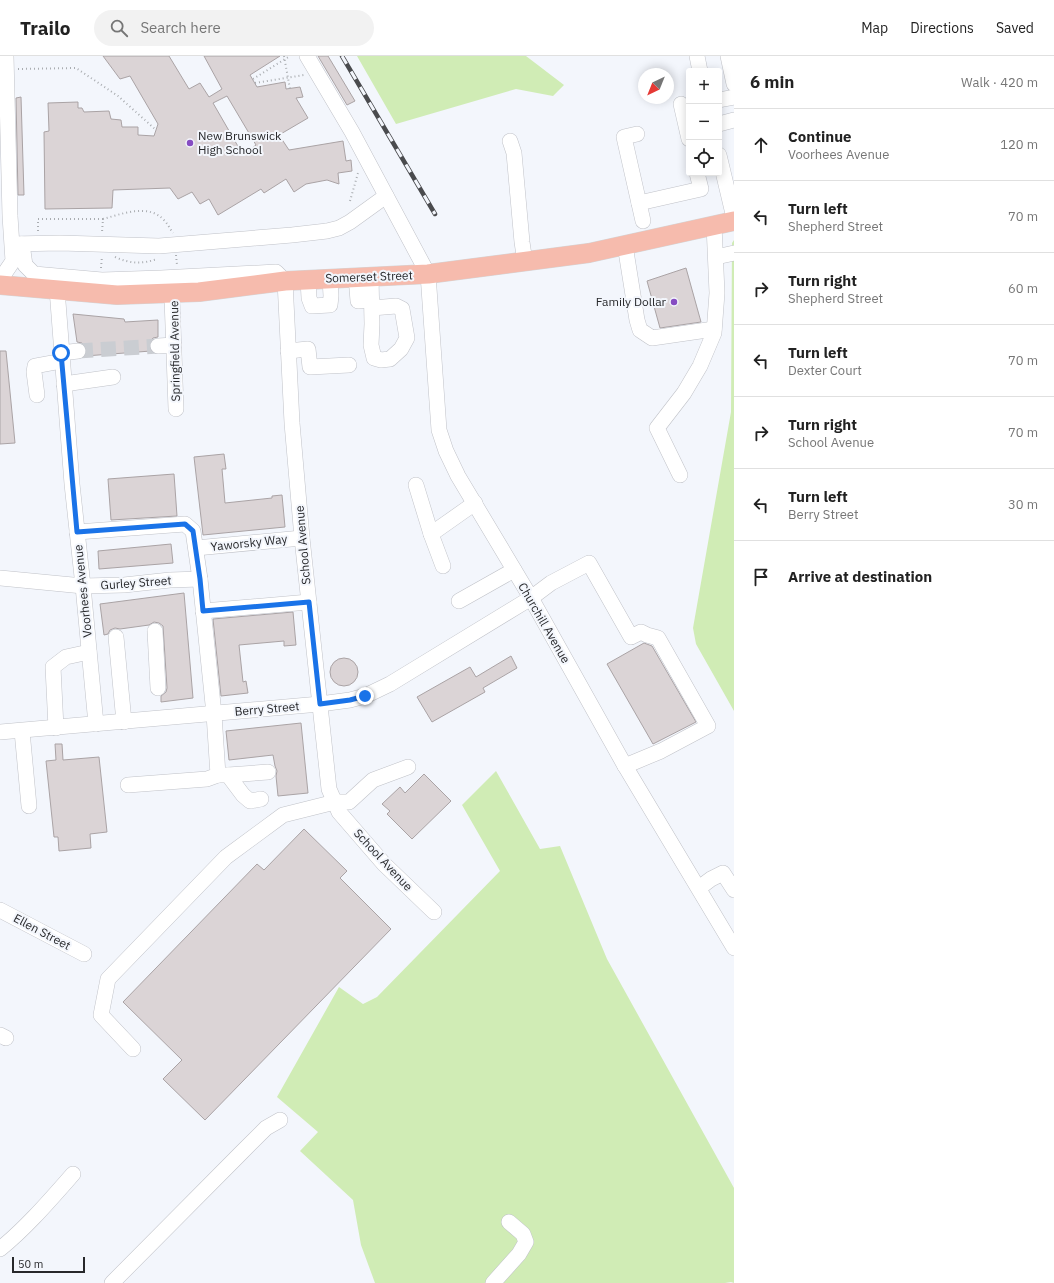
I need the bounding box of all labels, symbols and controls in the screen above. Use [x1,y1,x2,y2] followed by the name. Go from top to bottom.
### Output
[94,10,374,46] search box
[20,16,70,40] text: Trailo
[108,17,130,39] icon: search
[140,18,221,37] text: Search here
[861,19,888,37] text: Map
[910,19,974,37] text: Directions
[996,19,1034,37] text: Saved
[638,68,674,104] north arrow
[686,68,722,176] map controls
[686,68,722,104] button: +
[750,71,794,93] text: 6 min
[961,74,1038,91] text: Walk · 420 m
[686,104,722,140] button: −
[788,127,852,146] text: Continue
[198,128,282,157] place label: New Brunswick High School
[750,134,772,156] icon: ahead
[1000,136,1038,153] text: 120 m
[185,138,195,148] marker: New Brunswick High School
[686,140,722,176] button: locate
[788,146,889,163] text: Voorhees Avenue
[788,199,848,218] text: Turn left
[750,206,772,228] icon: left
[1008,208,1038,225] text: 70 m
[788,218,883,235] text: Shepherd Street
[325,267,413,286] street label: Somerset Street
[788,271,857,290] text: Turn right
[750,278,772,300] icon: right
[1008,280,1038,297] text: 60 m
[788,290,883,307] text: Shepherd Street
[596,294,667,309] place label: Family Dollar
[669,297,679,307] marker: Family Dollar
[166,300,183,402] street label: Springfield Avenue
[788,343,848,362] text: Turn left
[52,344,70,362] route start
[750,350,772,372] icon: left
[1008,352,1038,369] text: 70 m
[788,362,862,379] text: Dexter Court
[788,415,857,434] text: Turn right
[750,422,772,444] icon: right
[1008,424,1038,441] text: 70 m
[788,434,874,451] text: School Avenue
[788,487,848,506] text: Turn left
[750,494,772,516] icon: left
[1008,496,1038,513] text: 30 m
[292,504,313,585] street label: School Avenue
[788,506,859,523] text: Berry Street
[210,531,288,554] street label: Yaworsky Way
[70,543,95,638] street label: Voorhees Avenue
[750,566,772,588] icon: arrive
[788,567,932,586] text: Arrive at destination
[100,573,172,592] street label: Gurley Street
[515,580,574,666] street label: Churchill Avenue
[356,687,374,705] route end
[234,698,300,719] street label: Berry Street
[351,825,416,894] street label: School Avenue
[11,910,73,953] street label: Ellen Street
[12,1255,85,1274] scale bar
[18,1257,43,1271] text: 50 m

